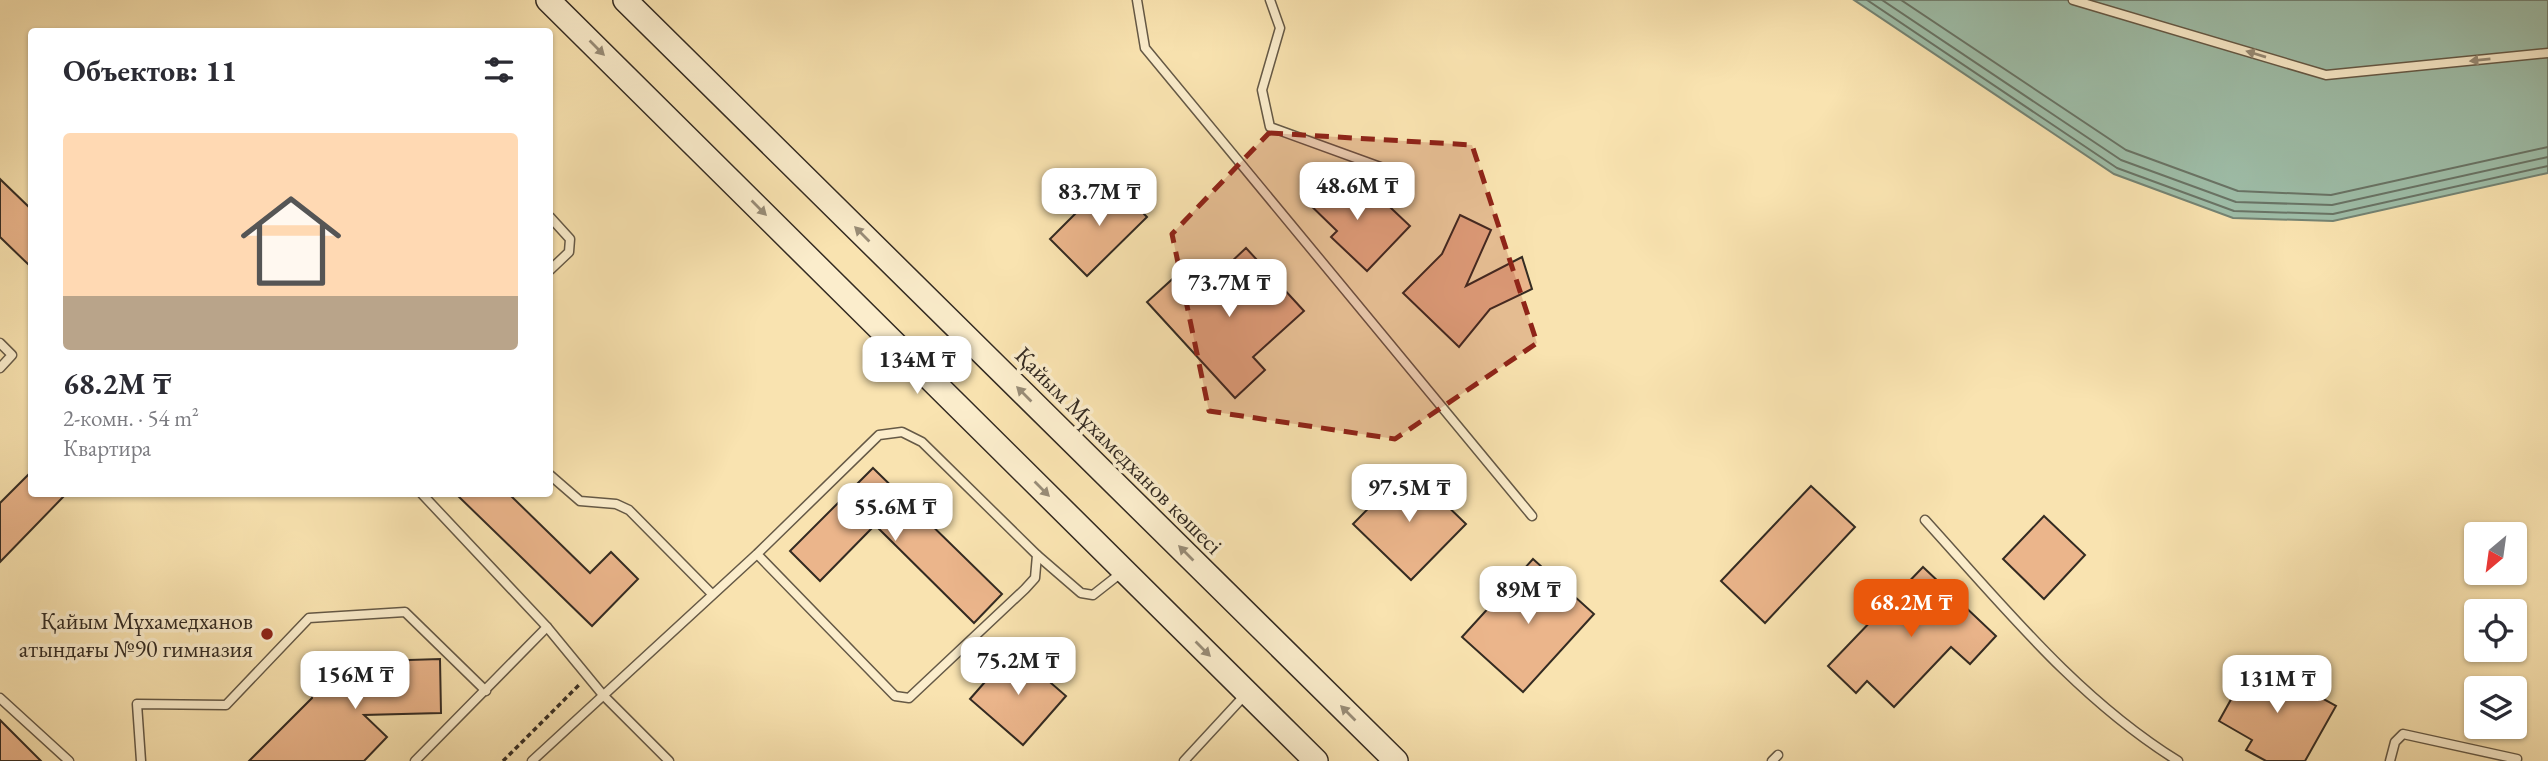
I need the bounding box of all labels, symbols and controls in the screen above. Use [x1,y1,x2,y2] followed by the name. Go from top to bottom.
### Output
[589,40,605,56] one-way arrow
[2246,49,2267,59] one-way arrow
[63,51,237,90] text: Объектов: 11
[480,51,518,89] icon: filters
[2469,55,2491,66] one-way arrow
[1292,162,1422,222] pin: 48.6M ₸
[1034,168,1164,228] pin: 83.7M ₸
[1316,170,1398,200] text: 48.6M ₸
[1058,176,1140,206] text: 83.7M ₸
[228,178,354,304] icon: home
[750,200,767,217] one-way arrow
[854,226,871,242] one-way arrow
[1164,260,1294,319] pin: 73.7M ₸
[1188,267,1270,297] text: 73.7M ₸
[860,336,974,396] pin: 134M ₸
[1008,339,1230,561] street label: Қайым Мұхамедханов көшесі
[878,344,956,374] text: 134M ₸
[63,364,171,403] text: 68.2M ₸
[1016,386,1033,402] one-way arrow
[63,403,199,433] text: 2-комн. · 54 m²
[63,433,151,463] text: Квартира
[1344,464,1474,524] pin: 97.5M ₸
[1368,472,1450,502] text: 97.5M ₸
[1034,481,1050,497] one-way arrow
[830,484,960,543] pin: 55.6M ₸
[854,491,936,521] text: 55.6M ₸
[2464,522,2527,584] north arrow
[2464,522,2527,739] map controls
[1178,546,1195,562] one-way arrow
[1479,566,1577,626] pin: 89M ₸
[1496,574,1560,604] text: 89M ₸
[1846,580,1976,639] pin: 68.2M ₸
[1870,587,1952,617] text: 68.2M ₸
[2464,599,2527,662] button: locate
[19,605,253,664] place label: Қайым Мұхамедханов атындағы №90 гимназия
[259,626,275,642] marker: Қайым Мұхамедханов атындағы №90 гимназия
[953,638,1083,697] pin: 75.2M ₸
[1195,641,1212,658] one-way arrow
[977,645,1059,675] text: 75.2M ₸
[298,652,412,711] pin: 156M ₸
[2220,656,2334,715] pin: 131M ₸
[316,659,394,689] text: 156M ₸
[2238,663,2316,693] text: 131M ₸
[2464,676,2527,739] button: layers
[1340,705,1356,721] one-way arrow

